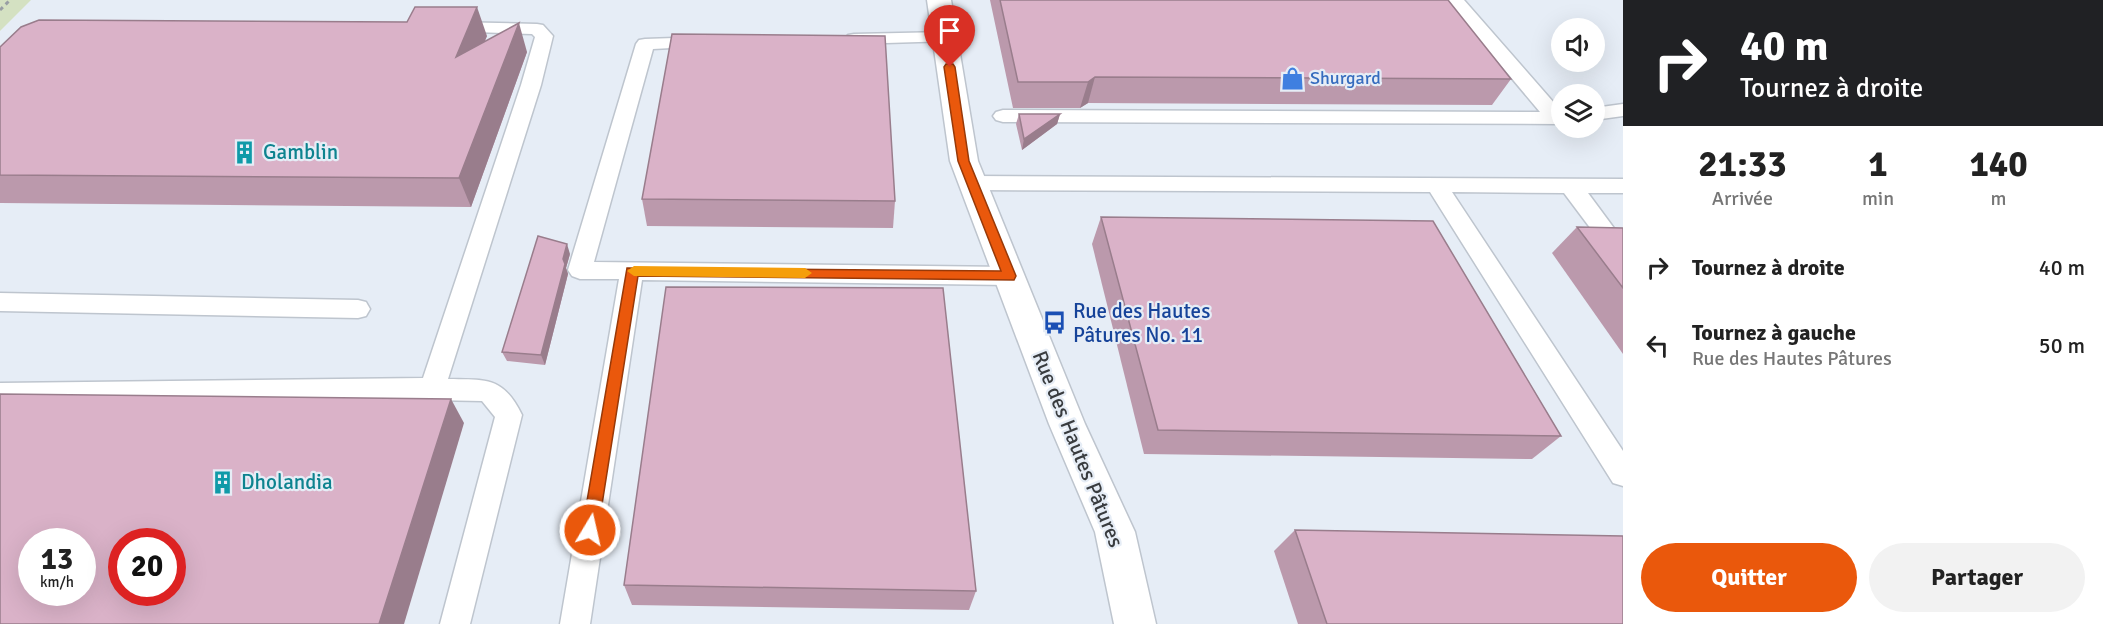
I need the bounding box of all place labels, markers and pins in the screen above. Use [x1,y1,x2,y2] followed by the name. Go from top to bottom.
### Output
[924,5,975,67] pin
[1279,65,1305,91] shop icon: Shurgard
[1310,67,1381,89] place label: Shurgard
[232,139,258,165] building icon: Gamblin
[263,139,338,165] place label: Gamblin
[1073,298,1210,348] place label: Rue des Hautes Pâtures No. 11
[1042,310,1068,336] bus stop icon: Rue des Hautes Pâtures No. 11
[210,469,236,495] building icon: Dholandia
[241,469,333,495] place label: Dholandia

